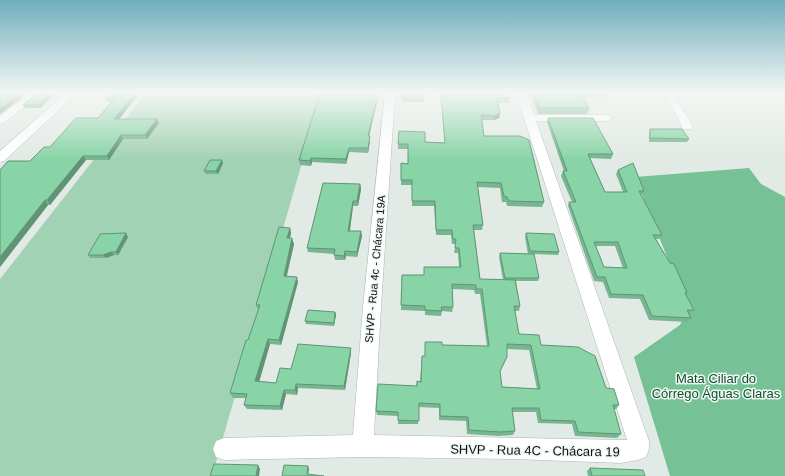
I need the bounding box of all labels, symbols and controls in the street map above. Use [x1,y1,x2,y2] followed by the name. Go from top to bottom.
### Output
[363,194,388,343] street label: SHVP - Rua 4c - Chácara 19A
[652,371,781,401] park label: Mata Ciliar do Córrego Águas Claras
[450,442,620,459] street label: SHVP - Rua 4C - Chácara 19

